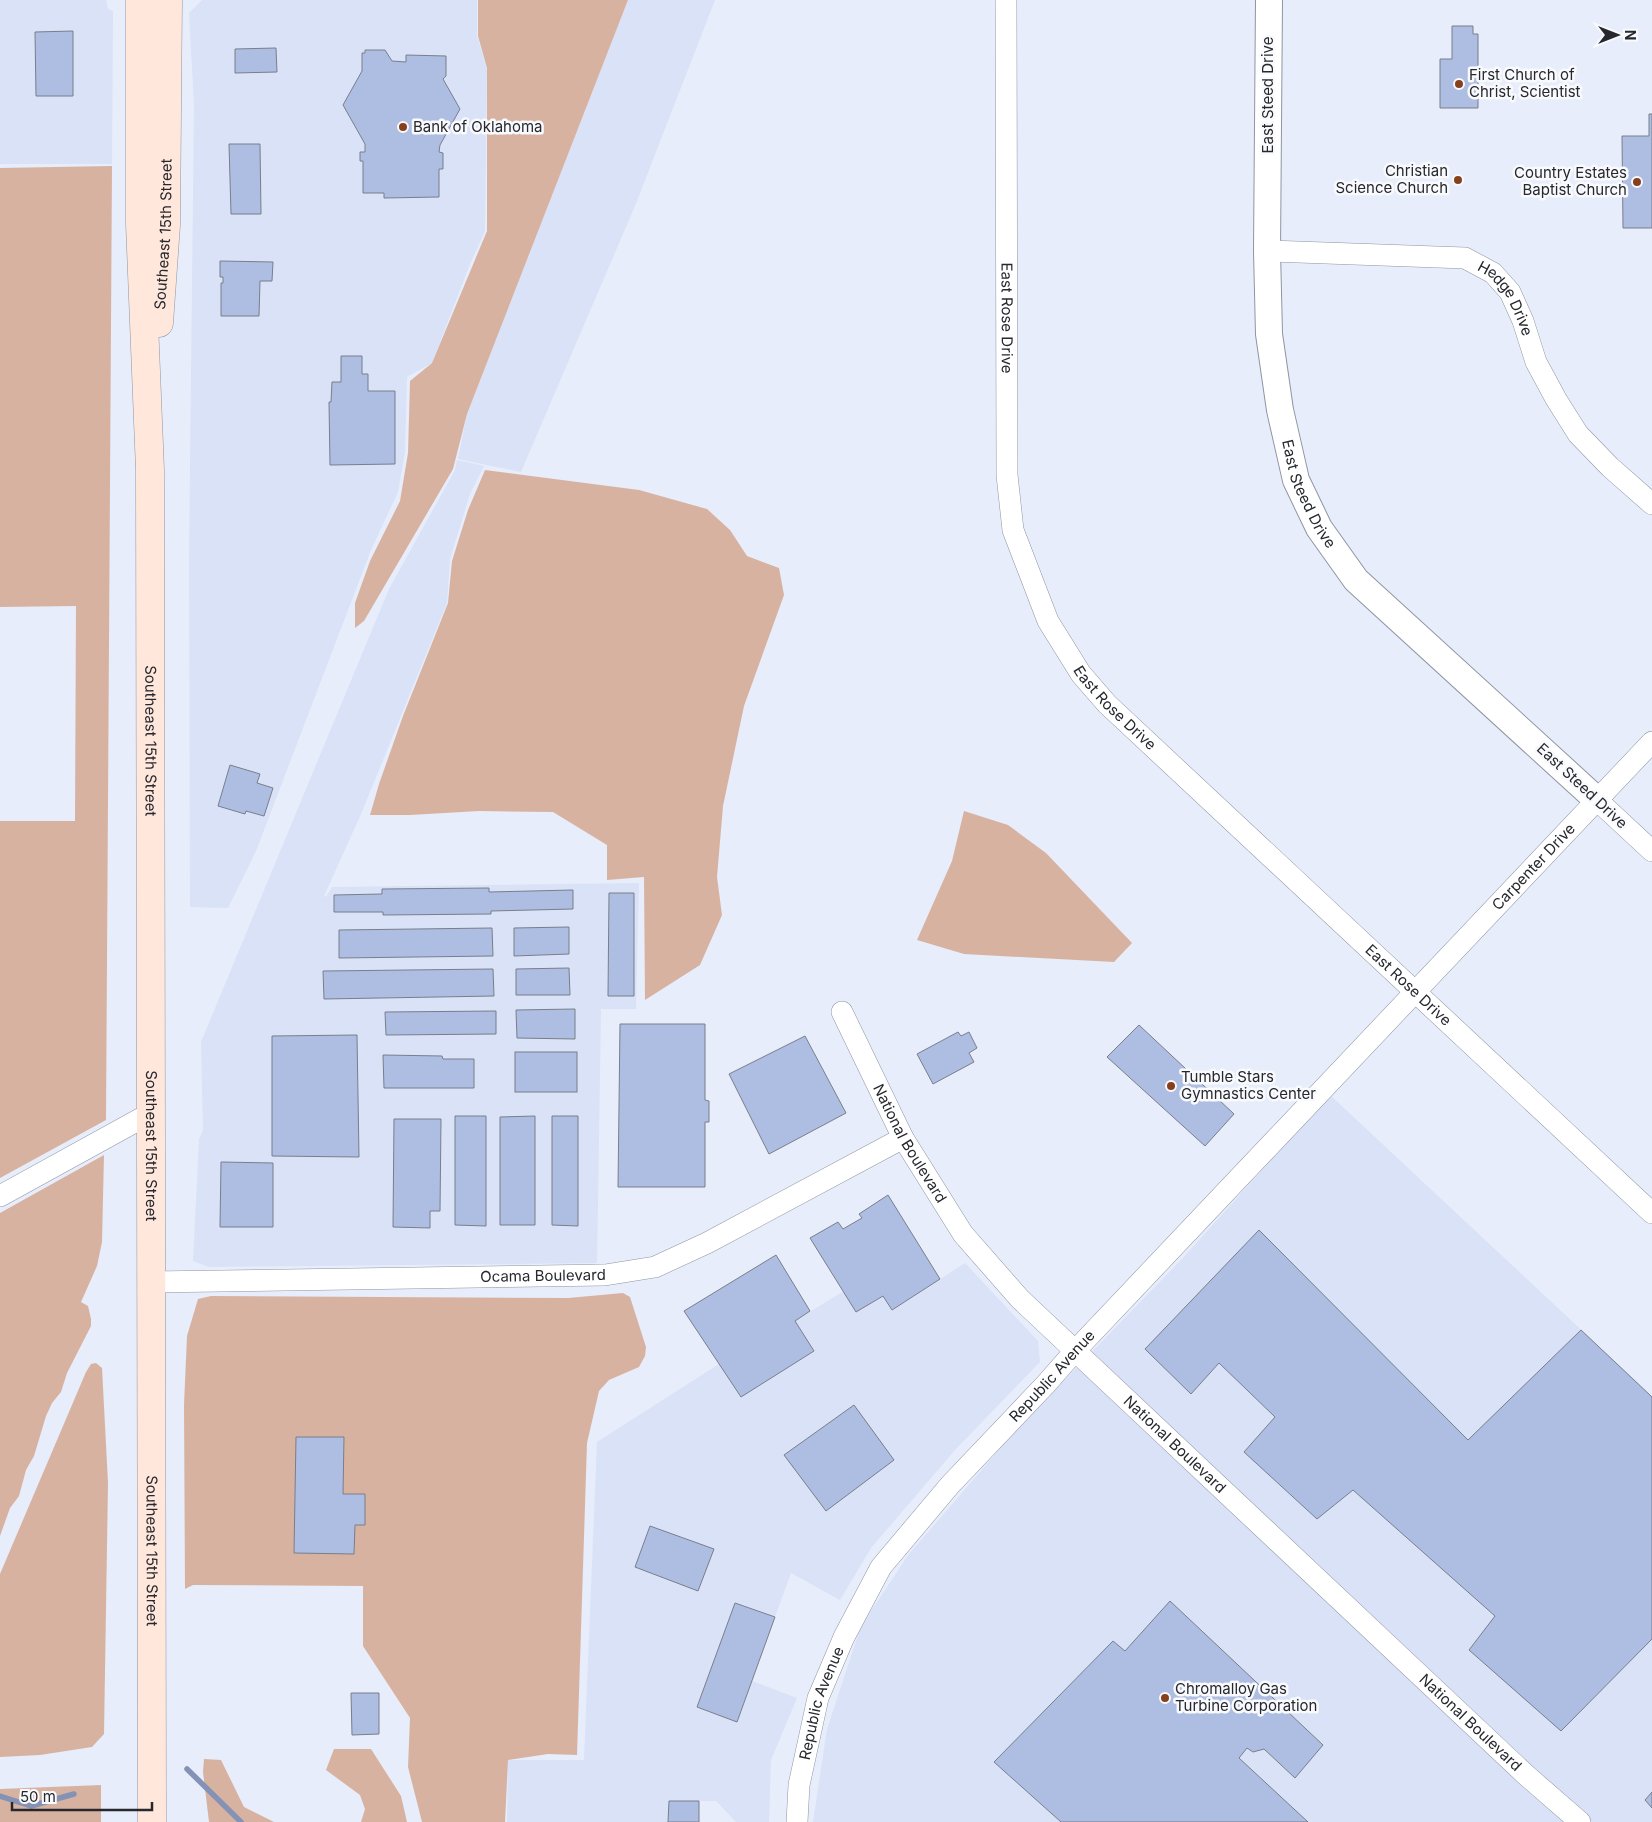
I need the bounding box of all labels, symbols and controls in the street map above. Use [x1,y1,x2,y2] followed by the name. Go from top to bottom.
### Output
[1592,10,1642,60] north arrow
[1622,30,1639,40] text: N
[1258,37,1277,153] street label: East Steed Drive
[1469,65,1581,101] place label: First Church of Christ, Scientist
[1453,78,1465,90] marker: First Church of Christ, Scientist
[413,117,543,136] place label: Bank of Oklahoma
[397,121,409,133] marker: Bank of Oklahoma
[150,158,176,310] street label: Southeast 15th Street
[1336,161,1448,197] place label: Christian Science Church
[1514,163,1627,199] place label: Country Estates Baptist Church
[1452,174,1464,186] marker: Christian Science Church
[1631,176,1643,188] marker: Country Estates Baptist Church
[1475,257,1537,338] street label: Hedge Drive
[998,262,1017,374] street label: East Rose Drive
[1278,438,1340,552] street label: East Steed Drive
[1069,662,1160,754] street label: East Rose Drive
[141,665,161,817] street label: Southeast 15th Street
[1533,739,1632,832] street label: East Steed Drive
[1488,819,1579,914] street label: Carpenter Drive
[1361,940,1456,1030] street label: East Rose Drive
[1181,1067,1316,1103] place label: Tumble Stars Gymnastics Center
[142,1070,161,1222] street label: Southeast 15th Street
[1165,1080,1177,1092] marker: Tumble Stars Gymnastics Center
[869,1081,951,1206] street label: National Boulevard
[480,1265,606,1286] street label: Ocama Boulevard
[1005,1326,1099,1426] street label: Republic Avenue
[1120,1391,1230,1497] street label: National Boulevard
[142,1475,162,1627] street label: Southeast 15th Street
[795,1643,848,1762] street label: Republic Avenue
[1416,1670,1526,1775] street label: National Boulevard
[1175,1679,1317,1715] place label: Chromalloy Gas Turbine Corporation
[1159,1692,1171,1704] marker: Chromalloy Gas Turbine Corporation
[12,1780,152,1812] scale bar
[20,1787,56,1806] text: 50 m

